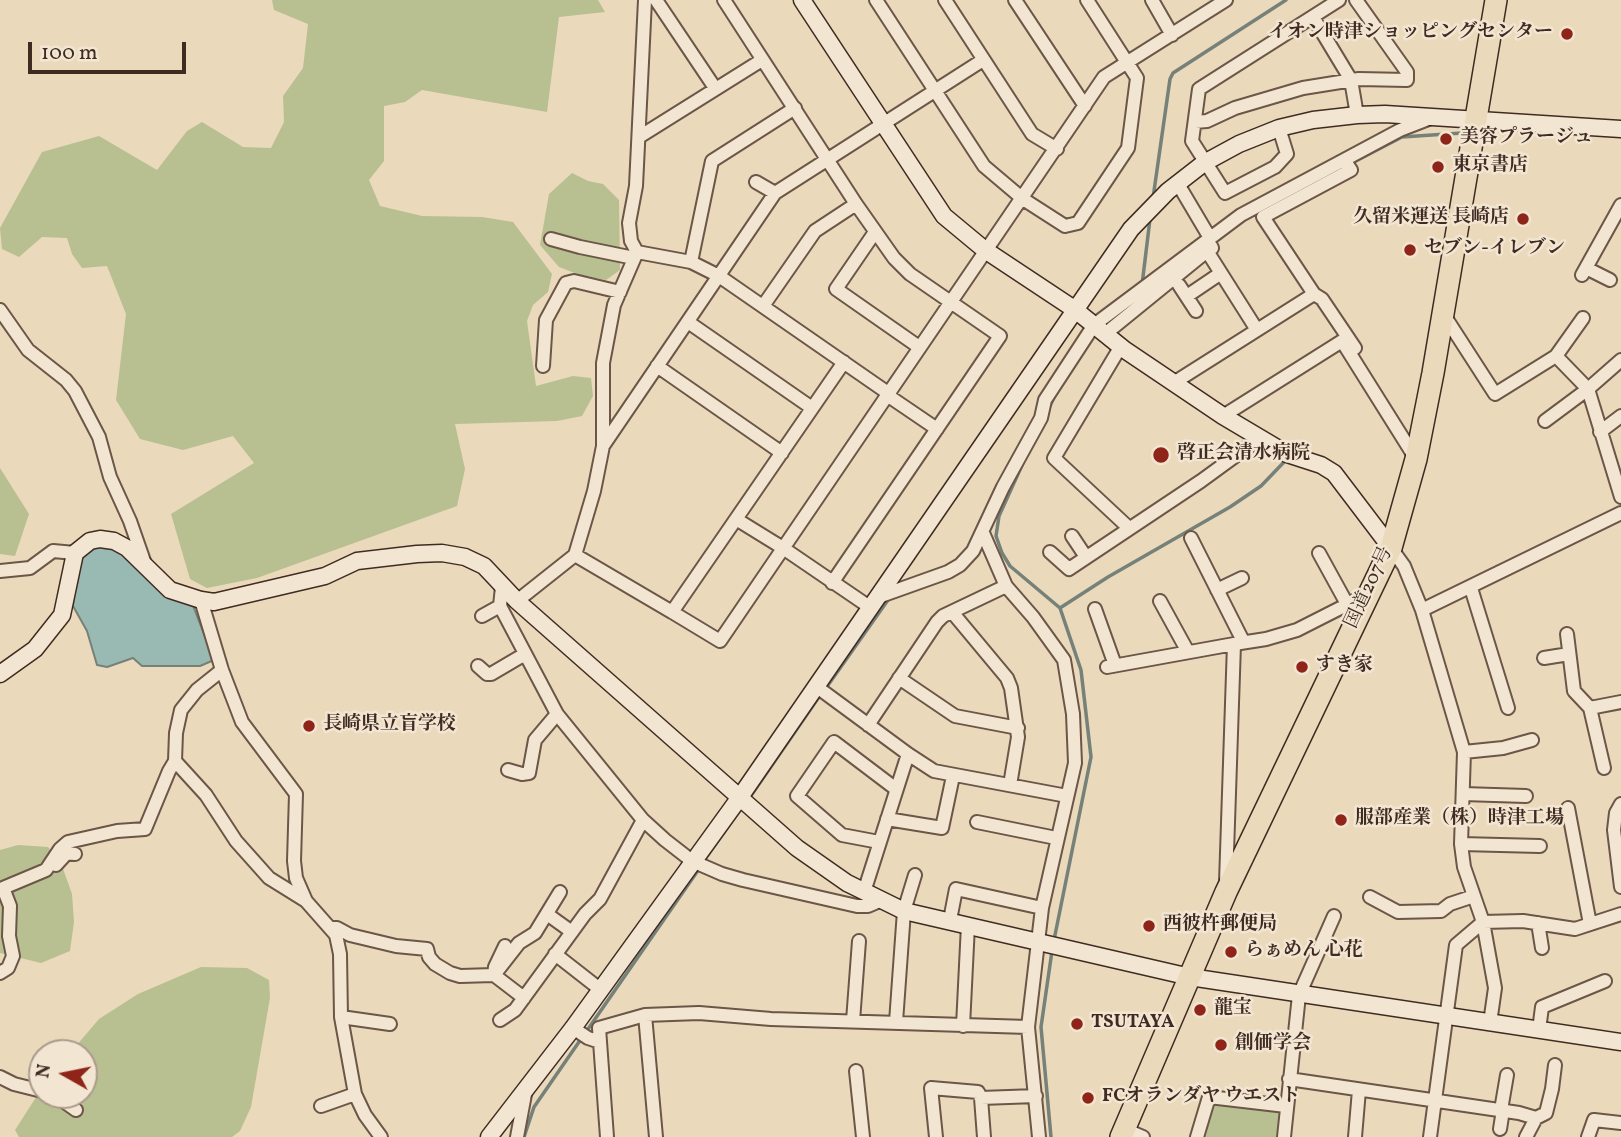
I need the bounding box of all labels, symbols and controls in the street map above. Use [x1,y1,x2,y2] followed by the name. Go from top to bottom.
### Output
[1268,23,1553,45] place label: イオン時津ショッピングセンター
[1559,26,1575,42] marker: イオン時津ショッピングセンター
[32,28,189,72] scale bar
[41,39,98,68] text: 100 m
[1460,128,1593,150] place label: 美容プラージュ
[1438,131,1454,147] marker: 美容プラージュ
[1452,156,1528,178] place label: 東京書店
[1430,159,1446,175] marker: 東京書店
[1353,208,1509,230] place label: 久留米運送 長崎店
[1515,211,1531,227] marker: 久留米運送 長崎店
[1424,239,1565,261] place label: セブン-イレブン
[1402,242,1418,258] marker: セブン-イレブン
[1177,444,1310,466] place label: 啓正会清水病院
[1151,445,1171,465] marker: 啓正会清水病院
[1341,543,1399,633] street label: 国道207号
[1316,656,1373,678] place label: すき家
[1294,659,1310,675] marker: すき家
[323,715,456,737] place label: 長崎県立盲学校
[301,718,317,734] marker: 長崎県立盲学校
[1355,809,1564,831] place label: 服部産業（株）時津工場
[1333,812,1349,828] marker: 服部産業（株）時津工場
[1163,915,1277,937] place label: 西彼杵郵便局
[1141,918,1157,934] marker: 西彼杵郵便局
[1245,941,1363,963] place label: らぁめん 心花
[1223,944,1239,960] marker: らぁめん 心花
[1214,999,1252,1021] place label: 龍宝
[1192,1002,1208,1018] marker: 龍宝
[1091,1013,1175,1035] place label: TSUTAYA
[1069,1016,1085,1032] marker: TSUTAYA
[1235,1034,1311,1056] place label: 創価学会
[1213,1037,1229,1053] marker: 創価学会
[28,1039,98,1109] north arrow
[30,1062,58,1080] text: N
[1102,1087,1300,1109] place label: FCオランダヤ ウエスト
[1080,1090,1096,1106] marker: FCオランダヤ ウエスト

